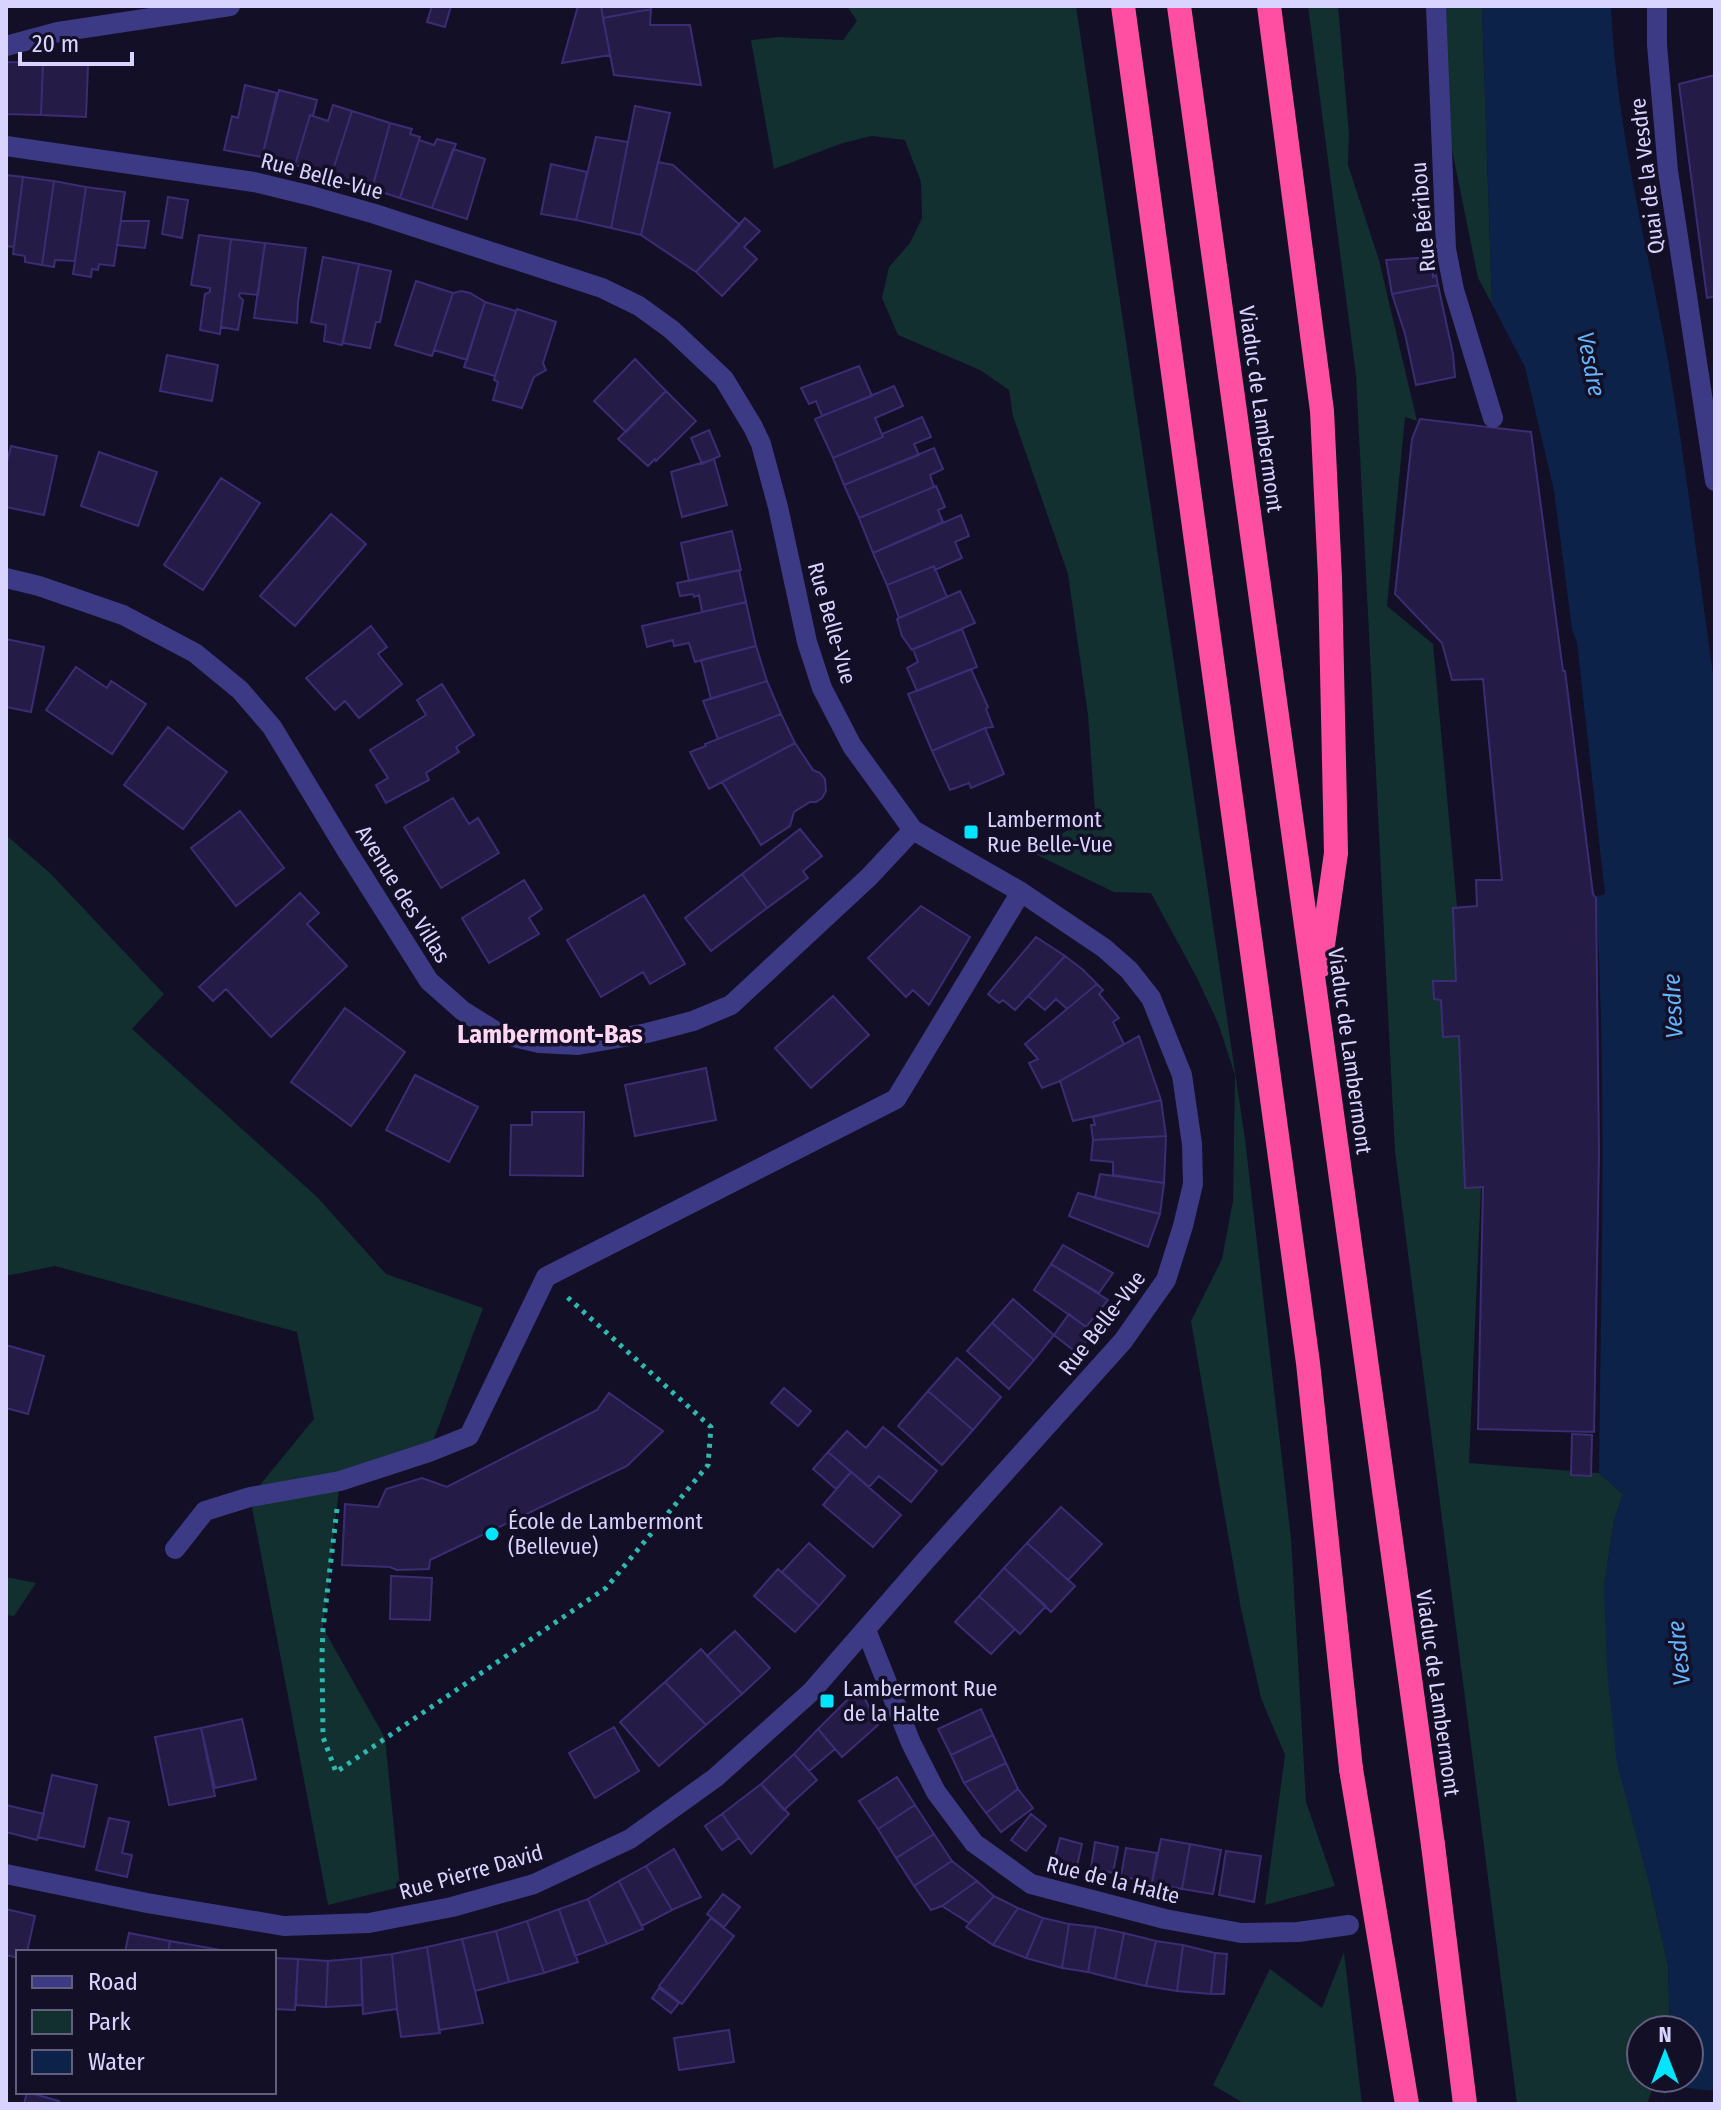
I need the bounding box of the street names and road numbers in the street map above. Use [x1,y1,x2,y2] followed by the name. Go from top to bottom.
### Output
[1624,96,1670,256] street label: Quai de la Vesdre
[258,147,386,205] street label: Rue Belle-Vue
[1405,161,1441,273] street label: Rue Béribou
[1233,304,1289,515] street label: Viaduc de Lambermont
[802,559,862,687] street label: Rue Belle-Vue
[350,820,456,968] street label: Avenue des Villas
[1322,946,1378,1157] street label: Viaduc de Lambermont
[1053,1265,1151,1381] street label: Rue Belle-Vue
[1410,1588,1466,1799] street label: Viaduc de Lambermont
[396,1839,546,1905] street label: Rue Pierre David
[1044,1850,1182,1910] street label: Rue de la Halte

